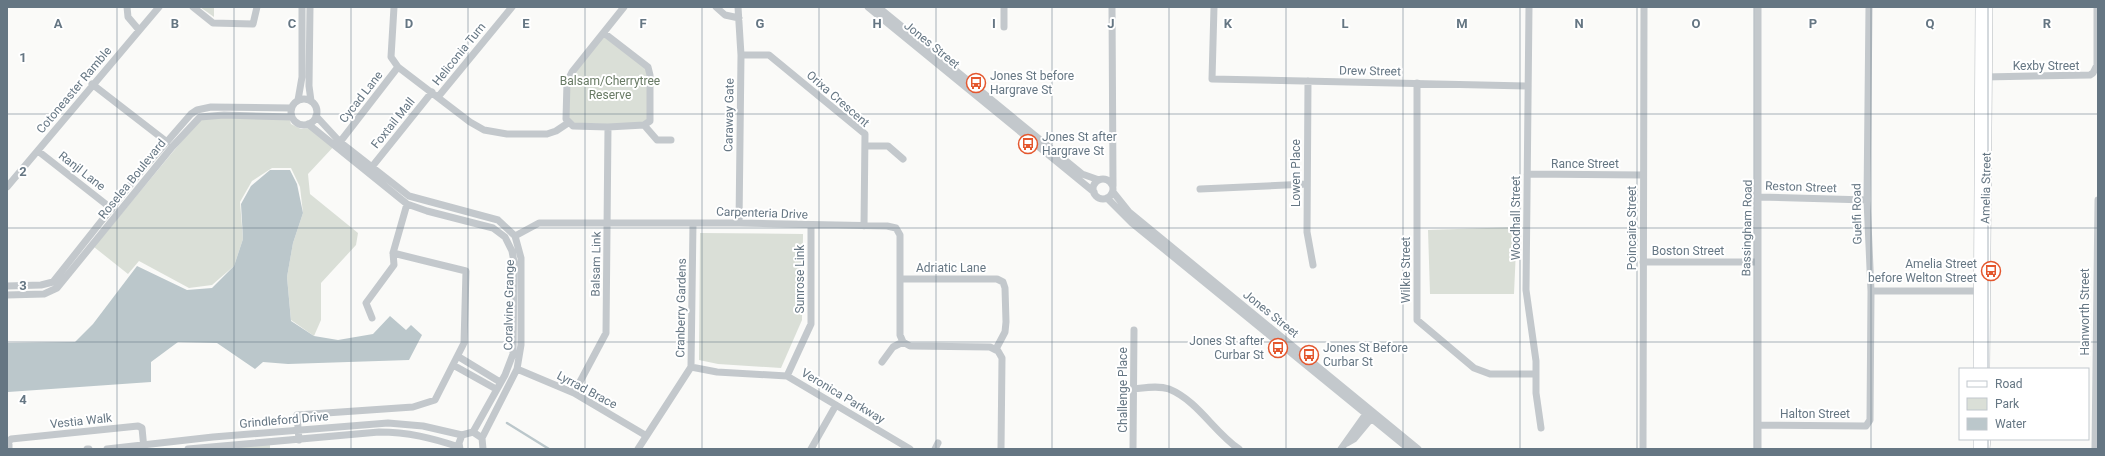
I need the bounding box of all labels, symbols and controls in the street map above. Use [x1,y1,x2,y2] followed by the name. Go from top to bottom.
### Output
[54,16,63,31] text: A
[171,16,179,31] text: B
[288,16,297,31] text: C
[405,16,413,31] text: D
[522,16,530,31] text: E
[639,16,647,31] text: F
[756,16,765,31] text: G
[872,16,882,31] text: H
[992,16,996,31] text: I
[1107,16,1115,31] text: J
[1224,16,1233,31] text: K
[1341,16,1349,31] text: L
[1456,16,1468,31] text: M
[1574,16,1584,31] text: N
[1692,16,1701,31] text: O
[1809,16,1817,31] text: P
[1926,16,1935,31] text: Q
[2043,16,2052,31] text: R
[901,18,963,72] street label: Jones Street
[429,20,489,88] street label: Heliconia Turn
[34,44,114,136] street label: Cotoneaster Ramble
[19,50,27,65] text: 1
[2013,59,2079,73] street label: Kexby Street
[1339,63,1401,79] street label: Drew Street
[336,68,386,126] street label: Cycad Lane
[804,68,872,130] street label: Orixa Crescent
[990,69,1074,97] place label: Jones St before Hargrave St
[965,72,987,94] bus stop icon: Jones St before Hargrave St
[560,74,660,102] park label: Balsam/Cherrytree Reserve
[721,78,737,152] street label: Caraway Gate
[368,95,418,151] street label: Foxtail Mall
[1042,130,1117,158] place label: Jones St after Hargrave St
[1017,133,1039,155] bus stop icon: Jones St after Hargrave St
[96,136,168,222] street label: Roselea Boulevard
[1289,139,1303,207] street label: Lowen Place
[56,148,108,194] street label: Ranjl Lane
[1978,152,1994,224] street label: Amelia Street
[1551,157,1619,171] street label: Rance Street
[19,164,27,179] text: 2
[1509,176,1523,260] street label: Woodhall Street
[1739,179,1755,277] street label: Bassingham Road
[1765,179,1837,195] street label: Reston Street
[1849,183,1865,245] street label: Guelfi Road
[1625,186,1639,270] street label: Poincaire Street
[716,204,808,222] street label: Carpenteria Drive
[588,230,604,297] street label: Balsam Link
[1399,237,1413,303] street label: Wilkie Street
[793,244,807,313] street label: Sunrose Link
[1652,244,1724,258] street label: Boston Street
[1868,257,1977,285] place label: Amelia Street before Welton Street
[673,258,689,358] street label: Cranberry Gardens
[501,259,517,351] street label: Coralvine Grange
[1980,260,2002,282] bus stop icon: Amelia Street before Welton Street
[916,261,986,275] street label: Adriatic Lane
[2078,268,2092,356] street label: Hanworth Street
[19,278,27,293] text: 3
[1240,287,1302,341] street label: Jones Street
[1189,334,1264,362] place label: Jones St after Curbar St
[1267,337,1289,359] bus stop icon: Jones St after Curbar St
[1323,341,1408,369] place label: Jones St Before Curbar St
[1298,344,1320,366] bus stop icon: Jones St Before Curbar St
[1116,347,1130,433] street label: Challenge Place
[799,365,888,427] street label: Veronica Parkway
[555,368,619,412] street label: Lyrrad Brace
[1959,368,2089,440] legend
[1995,377,2023,391] text: Road
[19,392,27,407] text: 4
[1995,397,2020,411] text: Park
[1780,407,1850,421] street label: Halton Street
[239,409,329,431] street label: Grindleford Drive
[49,411,114,431] street label: Vestia Walk
[1995,417,2026,431] text: Water

